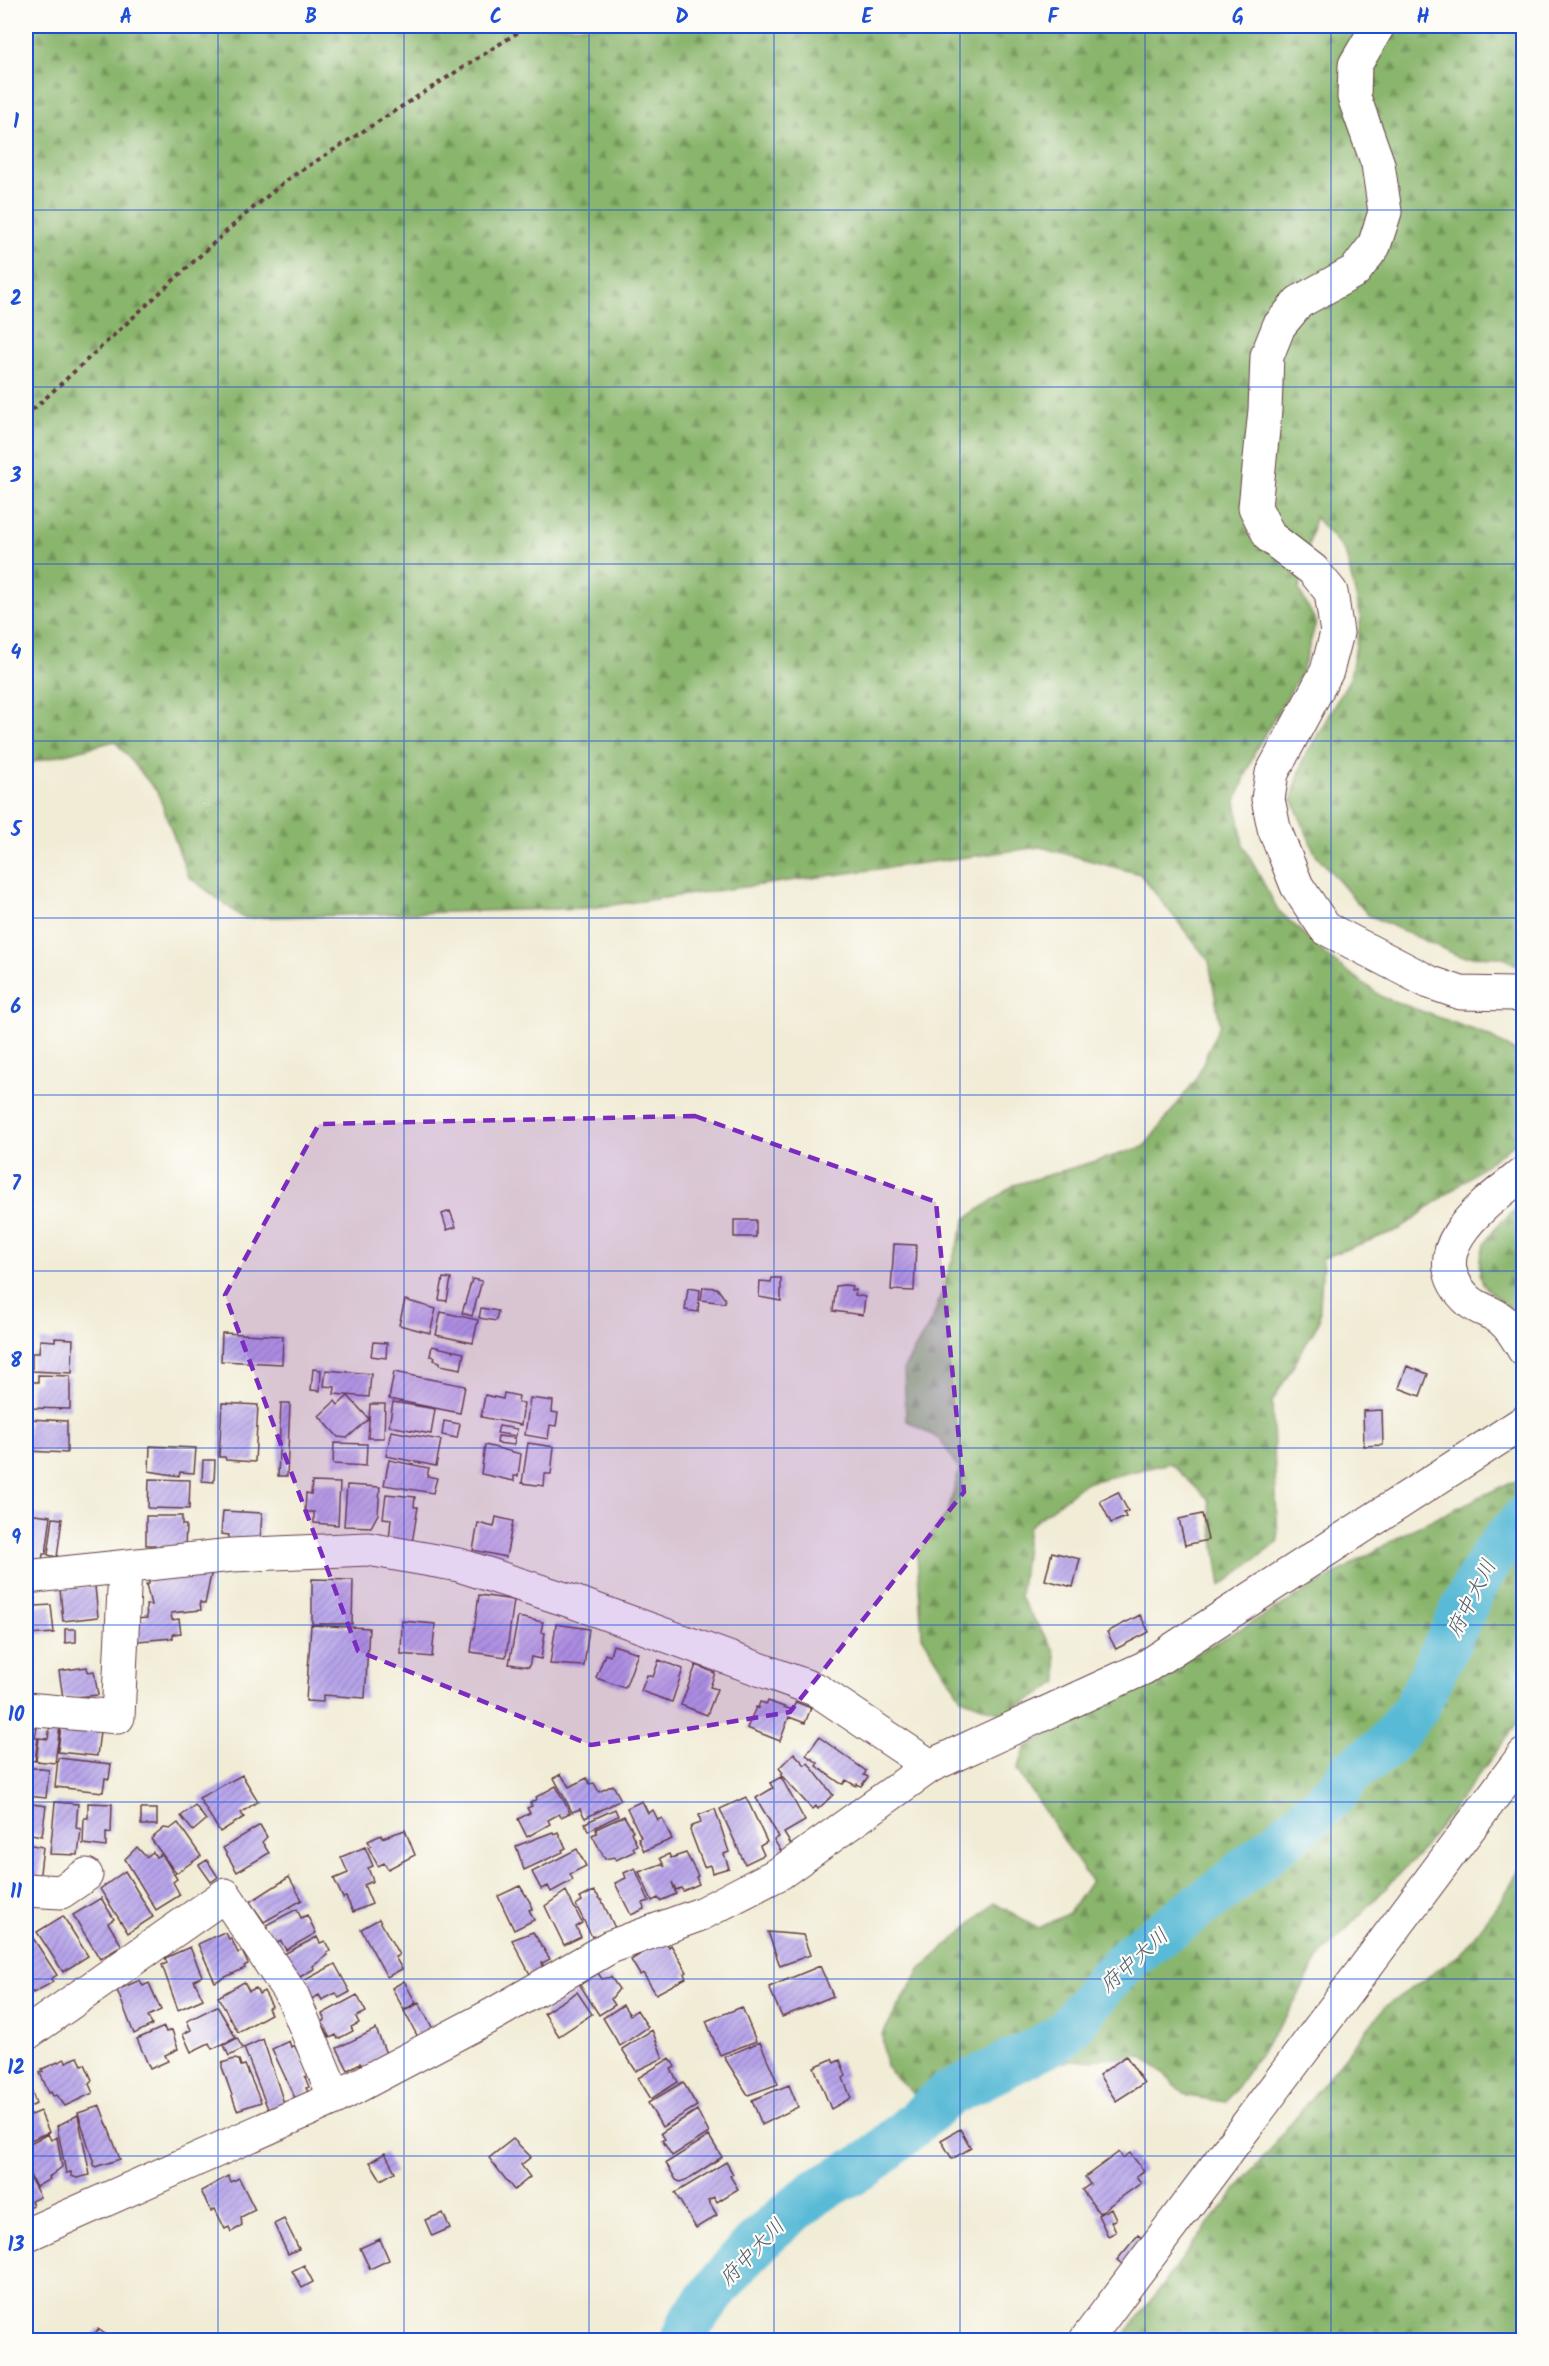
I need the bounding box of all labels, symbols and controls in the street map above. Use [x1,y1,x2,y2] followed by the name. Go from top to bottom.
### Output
[120,2,132,34] text: A
[305,2,317,34] text: B
[490,2,502,34] text: C
[675,2,689,34] text: D
[861,2,873,34] text: E
[1048,2,1060,34] text: F
[1232,2,1244,34] text: G
[1416,2,1430,34] text: H
[13,107,19,139] text: 1
[10,284,22,316] text: 2
[10,461,22,493] text: 3
[11,638,22,670] text: 4
[10,815,23,847] text: 5
[11,992,22,1024] text: 6
[11,1169,21,1201] text: 7
[10,1346,22,1378] text: 8
[11,1523,21,1555] text: 9
[1439,1554,1506,1644] water label: 府中大川
[8,1700,25,1732] text: 10
[10,1877,22,1909] text: 11
[1093,1921,1177,2001] water label: 府中大川
[7,2053,25,2085] text: 12
[712,2211,794,2295] water label: 府中大川
[8,2230,25,2262] text: 13

